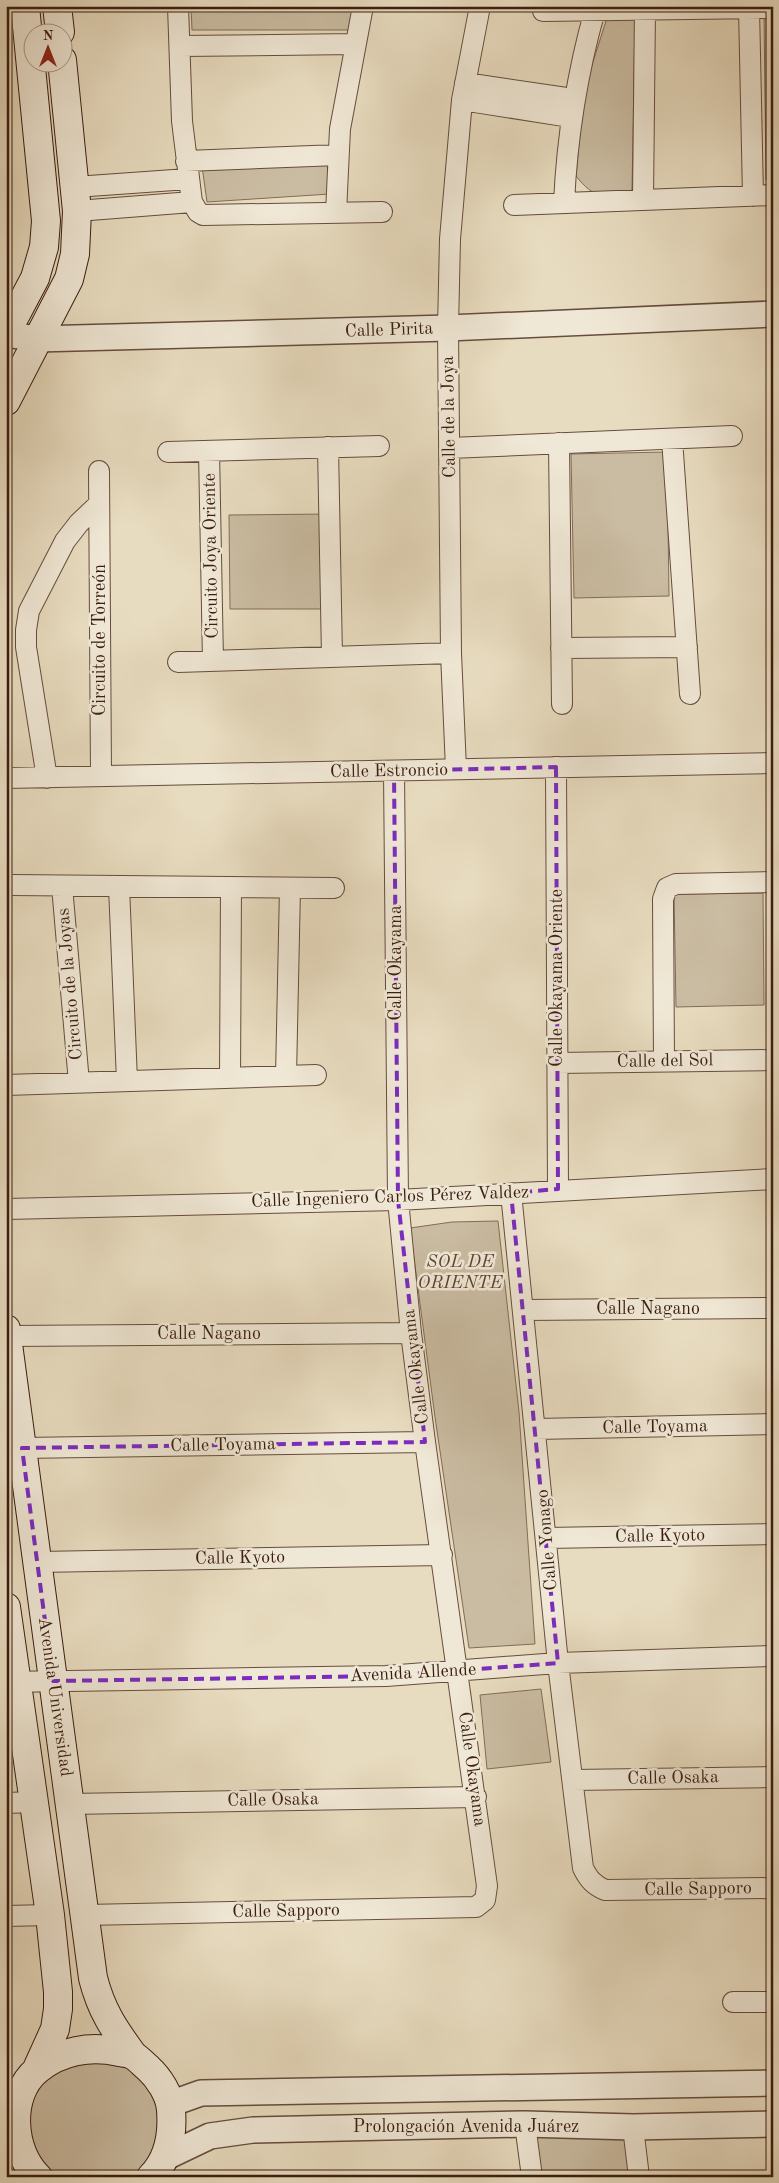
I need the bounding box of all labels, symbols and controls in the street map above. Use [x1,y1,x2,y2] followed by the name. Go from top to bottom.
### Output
[22,22,72,72] north arrow
[43,29,54,43] text: N
[344,319,434,341] street label: Calle Pirita
[439,356,459,478] street label: Calle de la Joya
[201,473,221,639] street label: Circuito Joya Oriente
[91,564,109,716] street label: Circuito de Torreón
[330,761,448,781] street label: Calle Estroncio
[548,889,566,1067] street label: Calle Okayama Oriente
[387,905,405,1021] street label: Calle Okayama
[54,907,86,1061] street label: Circuito de la Joyas
[617,1051,714,1071] street label: Calle del Sol
[251,1183,529,1211] street label: Calle Ingeniero Carlos Pérez Valdez
[418,1253,504,1292] park label: SOL DE ORIENTE
[596,1300,700,1318] street label: Calle Nagano
[400,1308,432,1425] street label: Calle Okayama
[157,1325,261,1343] street label: Calle Nagano
[602,1417,708,1437] street label: Calle Toyama
[170,1435,276,1455] street label: Calle Toyama
[534,1488,560,1592] street label: Calle Yonago
[615,1526,705,1546] street label: Calle Kyoto
[195,1548,285,1568] street label: Calle Kyoto
[35,1616,75,1778] street label: Avenida Universidad
[349,1661,477,1685] street label: Avenida Allende
[455,1711,489,1828] street label: Calle Okayama
[627,1768,719,1788] street label: Calle Osaka
[227,1790,319,1810] street label: Calle Osaka
[644,1879,752,1899] street label: Calle Sapporo
[232,1901,340,1921] street label: Calle Sapporo
[353,2118,579,2136] street label: Prolongación Avenida Juárez

